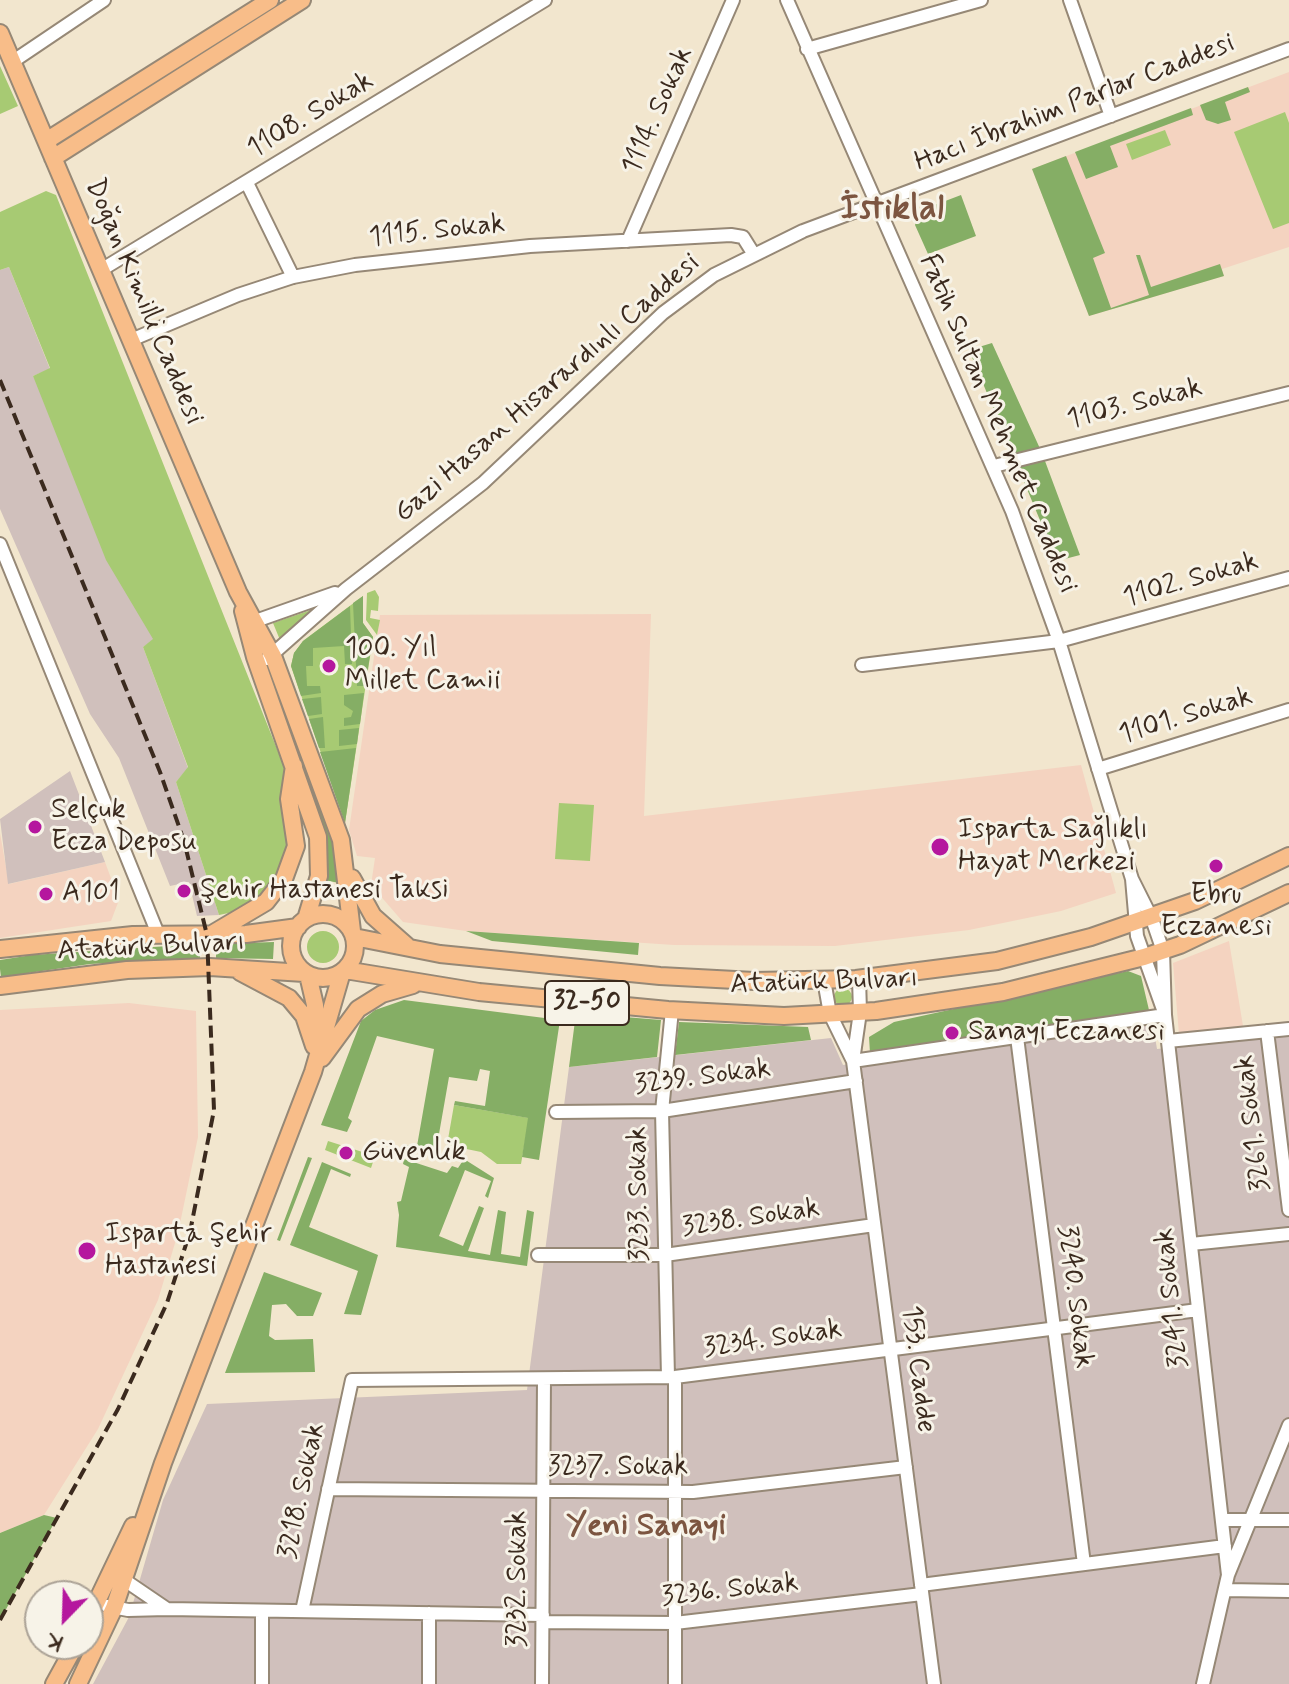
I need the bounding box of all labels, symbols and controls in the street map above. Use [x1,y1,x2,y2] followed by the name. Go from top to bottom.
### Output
[910,27,1240,181] street label: Hacı İbrahim Parlar Caddesi
[616,42,702,180] street label: 1114. Sokak
[242,65,380,167] street label: 1108. Sokak
[76,174,210,430] street label: Doğan Kimilli Caddesi
[840,188,944,232] district label: İstiklal
[367,208,507,256] street label: 1115. Sokak
[388,247,708,531] street label: Gazi Hasan Hisarardınlı Caddesi
[910,250,1084,598] street label: Fatih Sultan Mehmet Caddesi
[1064,372,1206,438] street label: 1103. Sokak
[1119,546,1263,616] street label: 1102. Sokak
[345,633,500,699] place label: 100. Yıl Millet Camii
[320,657,338,675] marker: 100. Yıl Millet Camii
[1115,681,1257,753] street label: 1101. Sokak
[51,794,197,860] place label: Selçuk Ecza Deposu
[958,814,1148,880] place label: Isparta Sağlıklı Hayat Merkezi
[26,818,44,836] marker: Selçuk Ecza Deposu
[929,836,951,858] marker: Isparta Sağlıklı Hayat Merkezi
[1207,857,1225,875] marker: Ebru Eczanesi
[200,874,449,908] place label: Şehir Hastanesi Taksi
[62,877,120,911] place label: A101
[1160,879,1272,945] place label: Ebru Eczanesi
[175,882,193,900] marker: Şehir Hastanesi Taksi
[37,885,55,903] marker: A101
[56,926,246,970] street label: Atatürk Bulvarı
[729,963,919,1003] street label: Atatürk Bulvarı
[545,981,629,1025] road number: 32-50
[968,1016,1165,1050] place label: Sanayi Eczanesi
[943,1024,961,1042] marker: Sanayi Eczanesi
[633,1053,773,1103] street label: 3239. Sokak
[1229,1053,1279,1193] street label: 3261. Sokak
[622,1126,658,1262] street label: 3233. Sokak
[362,1136,466,1170] place label: Güvenlik
[337,1144,355,1162] marker: Güvenlik
[680,1193,822,1245] street label: 3238. Sokak
[105,1218,272,1284] place label: Isparta Şehir Hastanesi
[1049,1224,1099,1370] street label: 3240. Sokak
[1149,1226,1197,1370] street label: 3241. Sokak
[76,1240,98,1262] marker: Isparta Şehir Hastanesi
[893,1304,941,1434] street label: 153. Cadde
[702,1314,844,1366] street label: 3234. Sokak
[272,1420,334,1562] street label: 3218. Sokak
[548,1451,688,1485] street label: 3237. Sokak
[566,1508,726,1546] district label: Yeni Sanayi
[502,1511,536,1647] street label: 3232. Sokak
[660,1567,800,1615] street label: 3236. Sokak
[24,1580,104,1660] north arrow
[43,1624,68,1656] text: K

